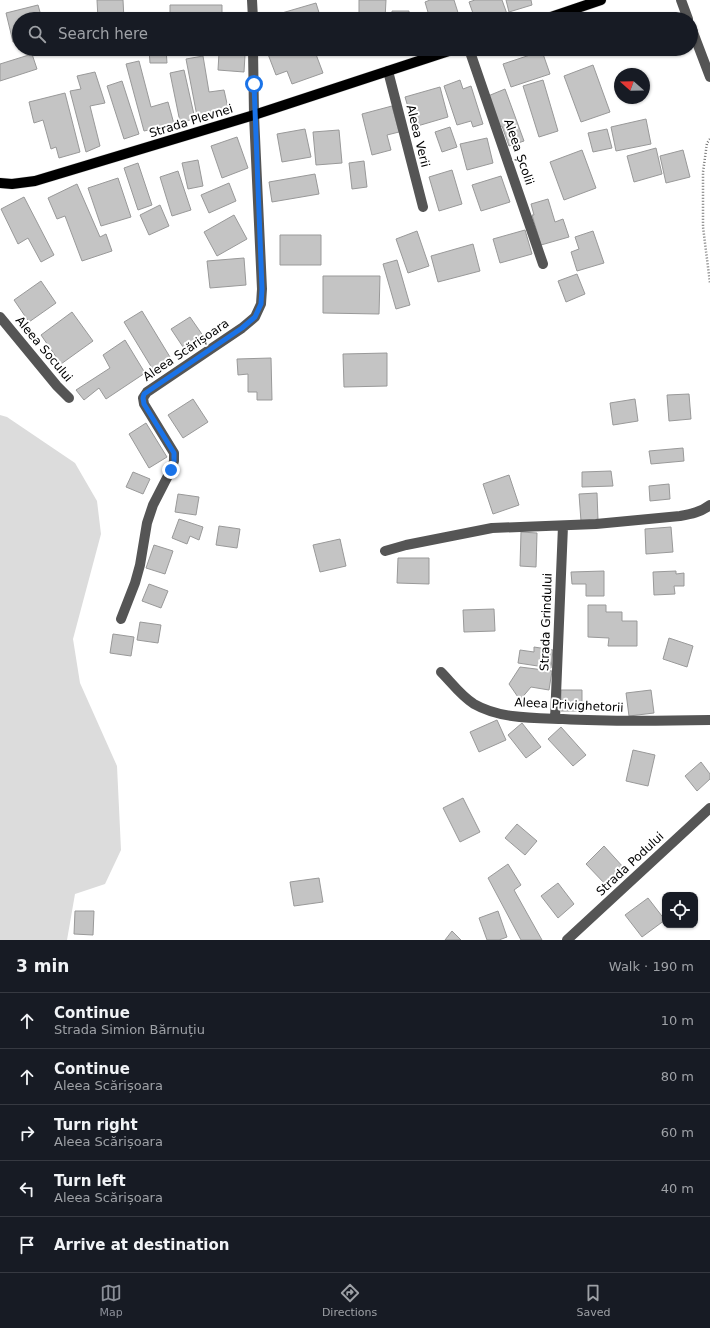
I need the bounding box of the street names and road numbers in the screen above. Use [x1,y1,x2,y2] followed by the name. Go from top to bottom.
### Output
[147,102,235,140] street label: Strada Plevnei
[403,103,433,169] street label: Aleea Verii
[501,117,537,187] street label: Aleea Școlii
[13,314,75,384] street label: Aleea Socului
[140,316,232,384] street label: Aleea Scărișoara
[537,573,555,671] street label: Strada Grindului
[514,695,624,715] street label: Aleea Privighetorii
[593,829,667,899] street label: Strada Podului

